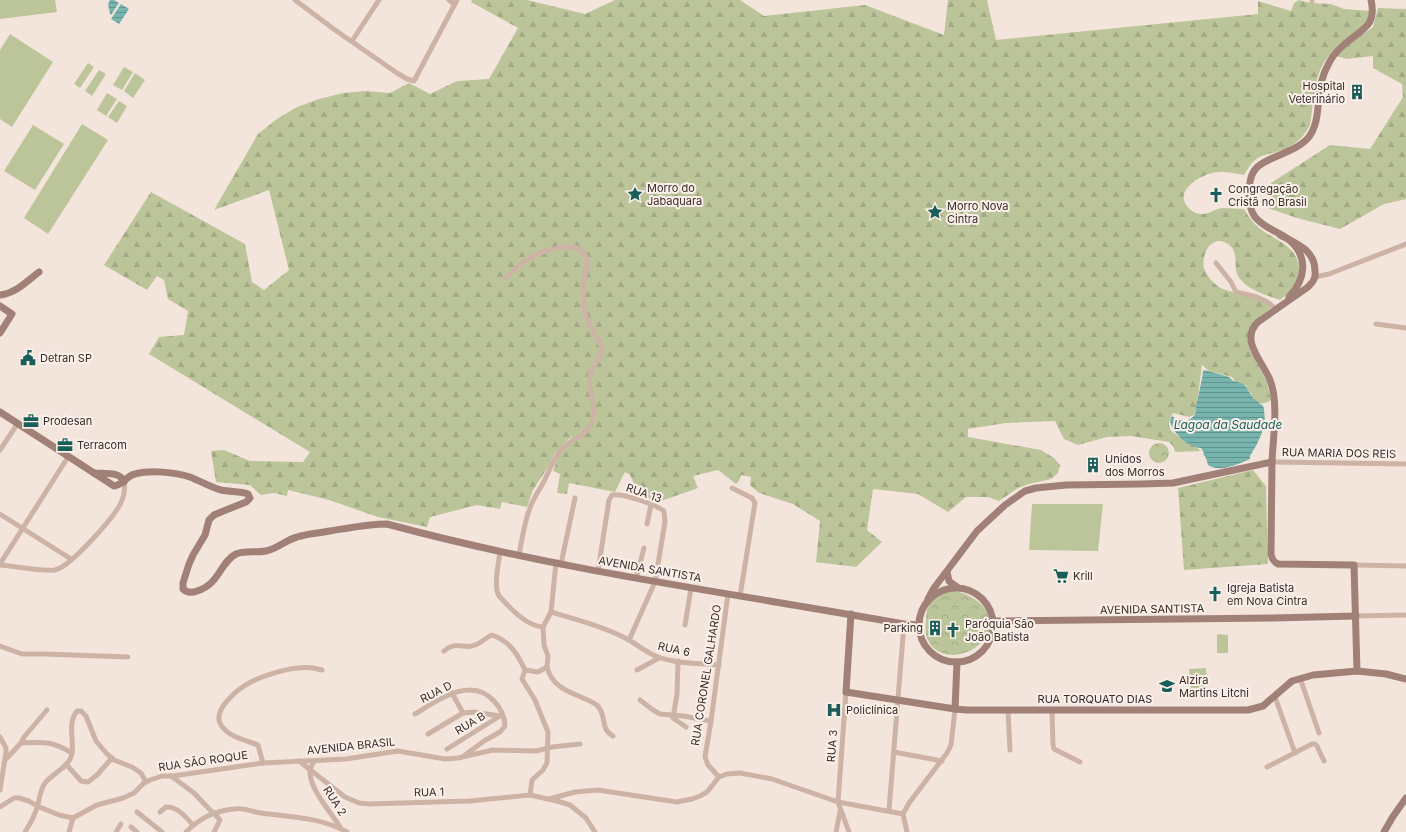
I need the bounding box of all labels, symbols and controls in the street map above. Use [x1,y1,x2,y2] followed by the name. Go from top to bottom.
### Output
[1288,79,1345,106] place label: Hospital Veterinário
[1348,83,1366,101] building icon: Hospital Veterinário
[647,181,702,208] place label: Morro do Jabaquara
[1228,182,1307,209] place label: Congregação Cristã no Brasil
[626,185,644,203] place icon: Morro do Jabaquara
[1207,186,1225,204] church icon: Congregação Cristã no Brasil
[947,199,1008,226] place label: Morro Nova Cintra
[926,203,944,221] place icon: Morro Nova Cintra
[19,349,37,367] public building icon: Detran SP
[40,351,92,365] place label: Detran SP
[22,412,40,430] office icon: Prodesan
[43,414,92,428] place label: Prodesan
[1174,417,1282,432] water label: Lagoa da Saudade
[56,436,74,454] office icon: Terracom
[77,438,127,452] place label: Terracom
[1282,445,1396,461] street label: RUA MARIA DOS REIS
[1105,452,1165,479] place label: Unidos dos Morros
[1084,456,1102,474] building icon: Unidos dos Morros
[624,480,664,506] street label: RUA 13
[597,553,703,585] street label: AVENIDA SANTISTA
[1052,567,1070,585] supermarket icon: Krill
[1073,569,1093,583] place label: Krill
[1227,581,1307,608] place label: Igreja Batista em Nova Cintra
[1206,585,1224,603] church icon: Igreja Batista em Nova Cintra
[1100,601,1205,617] street label: AVENIDA SANTISTA
[688,603,724,747] street label: RUA CORONEL GALHARDO
[965,617,1034,644] place label: Paróquia São João Batista
[926,619,944,637] building icon: Parking
[884,621,923,635] place label: Parking
[944,621,962,639] church icon: Paróquia São João Batista
[657,639,692,659] street label: RUA 6
[1179,673,1249,700] place label: Alzira Martins Litchi
[1158,677,1176,695] school or university icon: Alzira Martins Litchi
[418,678,454,706] street label: RUA D
[1038,692,1152,706] street label: RUA TORQUATO DIAS
[825,701,843,719] hospital icon: Policlínica
[846,703,898,717] place label: Policlínica
[452,709,488,737] street label: RUA B
[824,729,840,763] street label: RUA 3
[306,734,396,758] street label: AVENIDA BRASIL
[157,748,249,774] street label: RUA SÃO ROQUE
[320,784,350,818] street label: RUA 2
[414,785,444,799] street label: RUA 1

